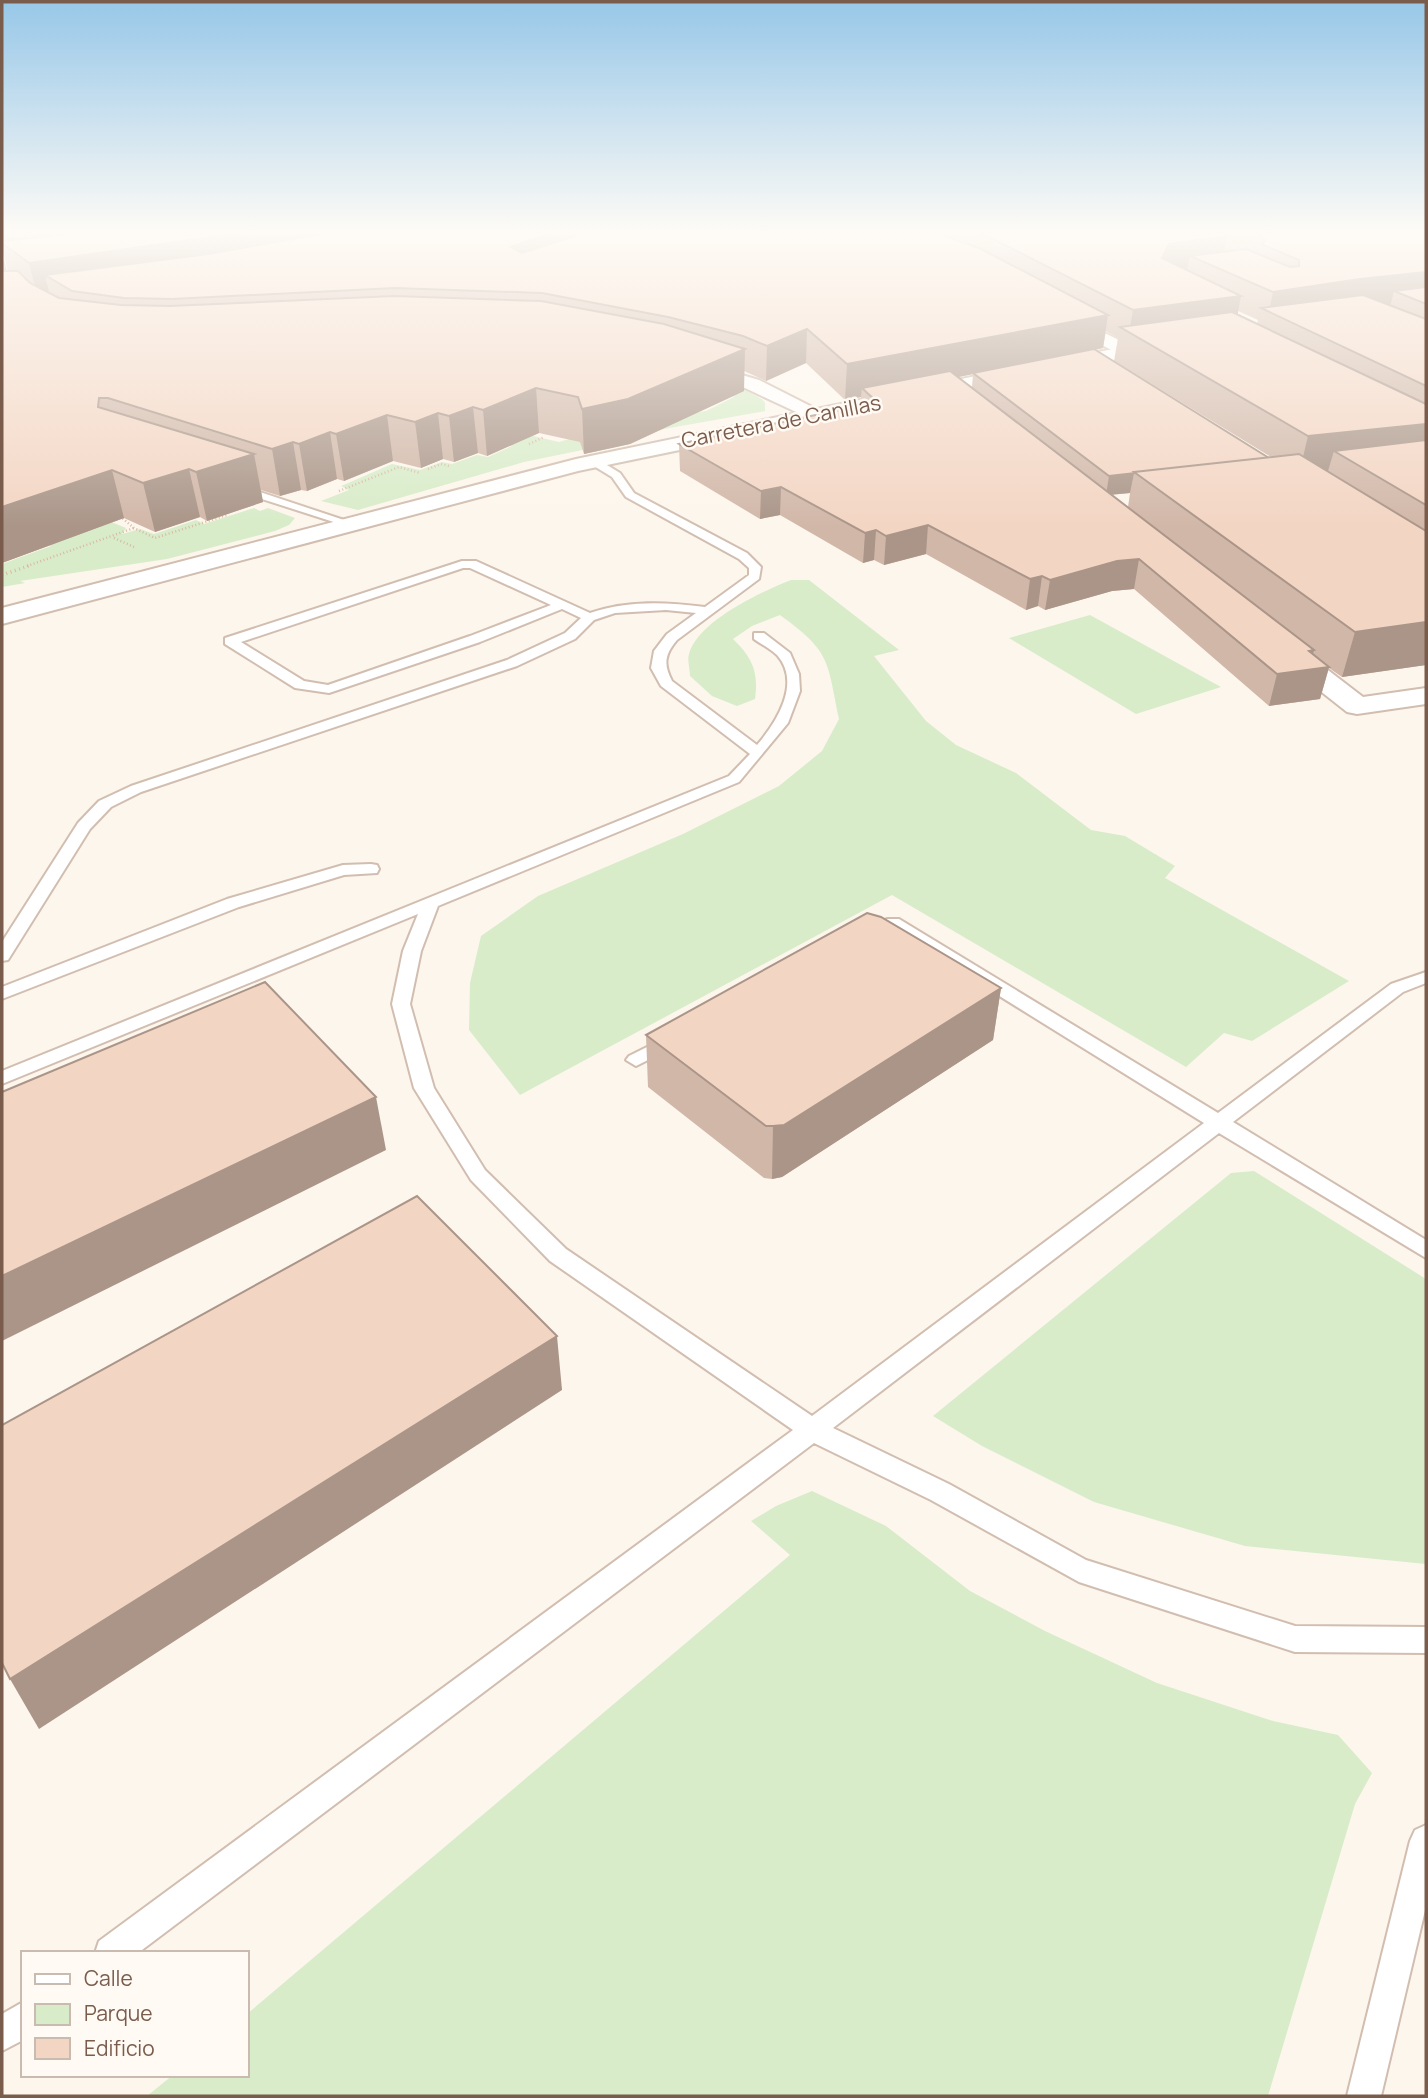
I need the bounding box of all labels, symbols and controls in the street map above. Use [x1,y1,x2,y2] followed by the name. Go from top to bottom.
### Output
[679,388,883,454] street label: Carretera de Canillas
[21,1951,248,2077] legend
[84,1964,133,1992] text: Calle
[84,1999,153,2027] text: Parque
[84,2034,155,2062] text: Edificio

